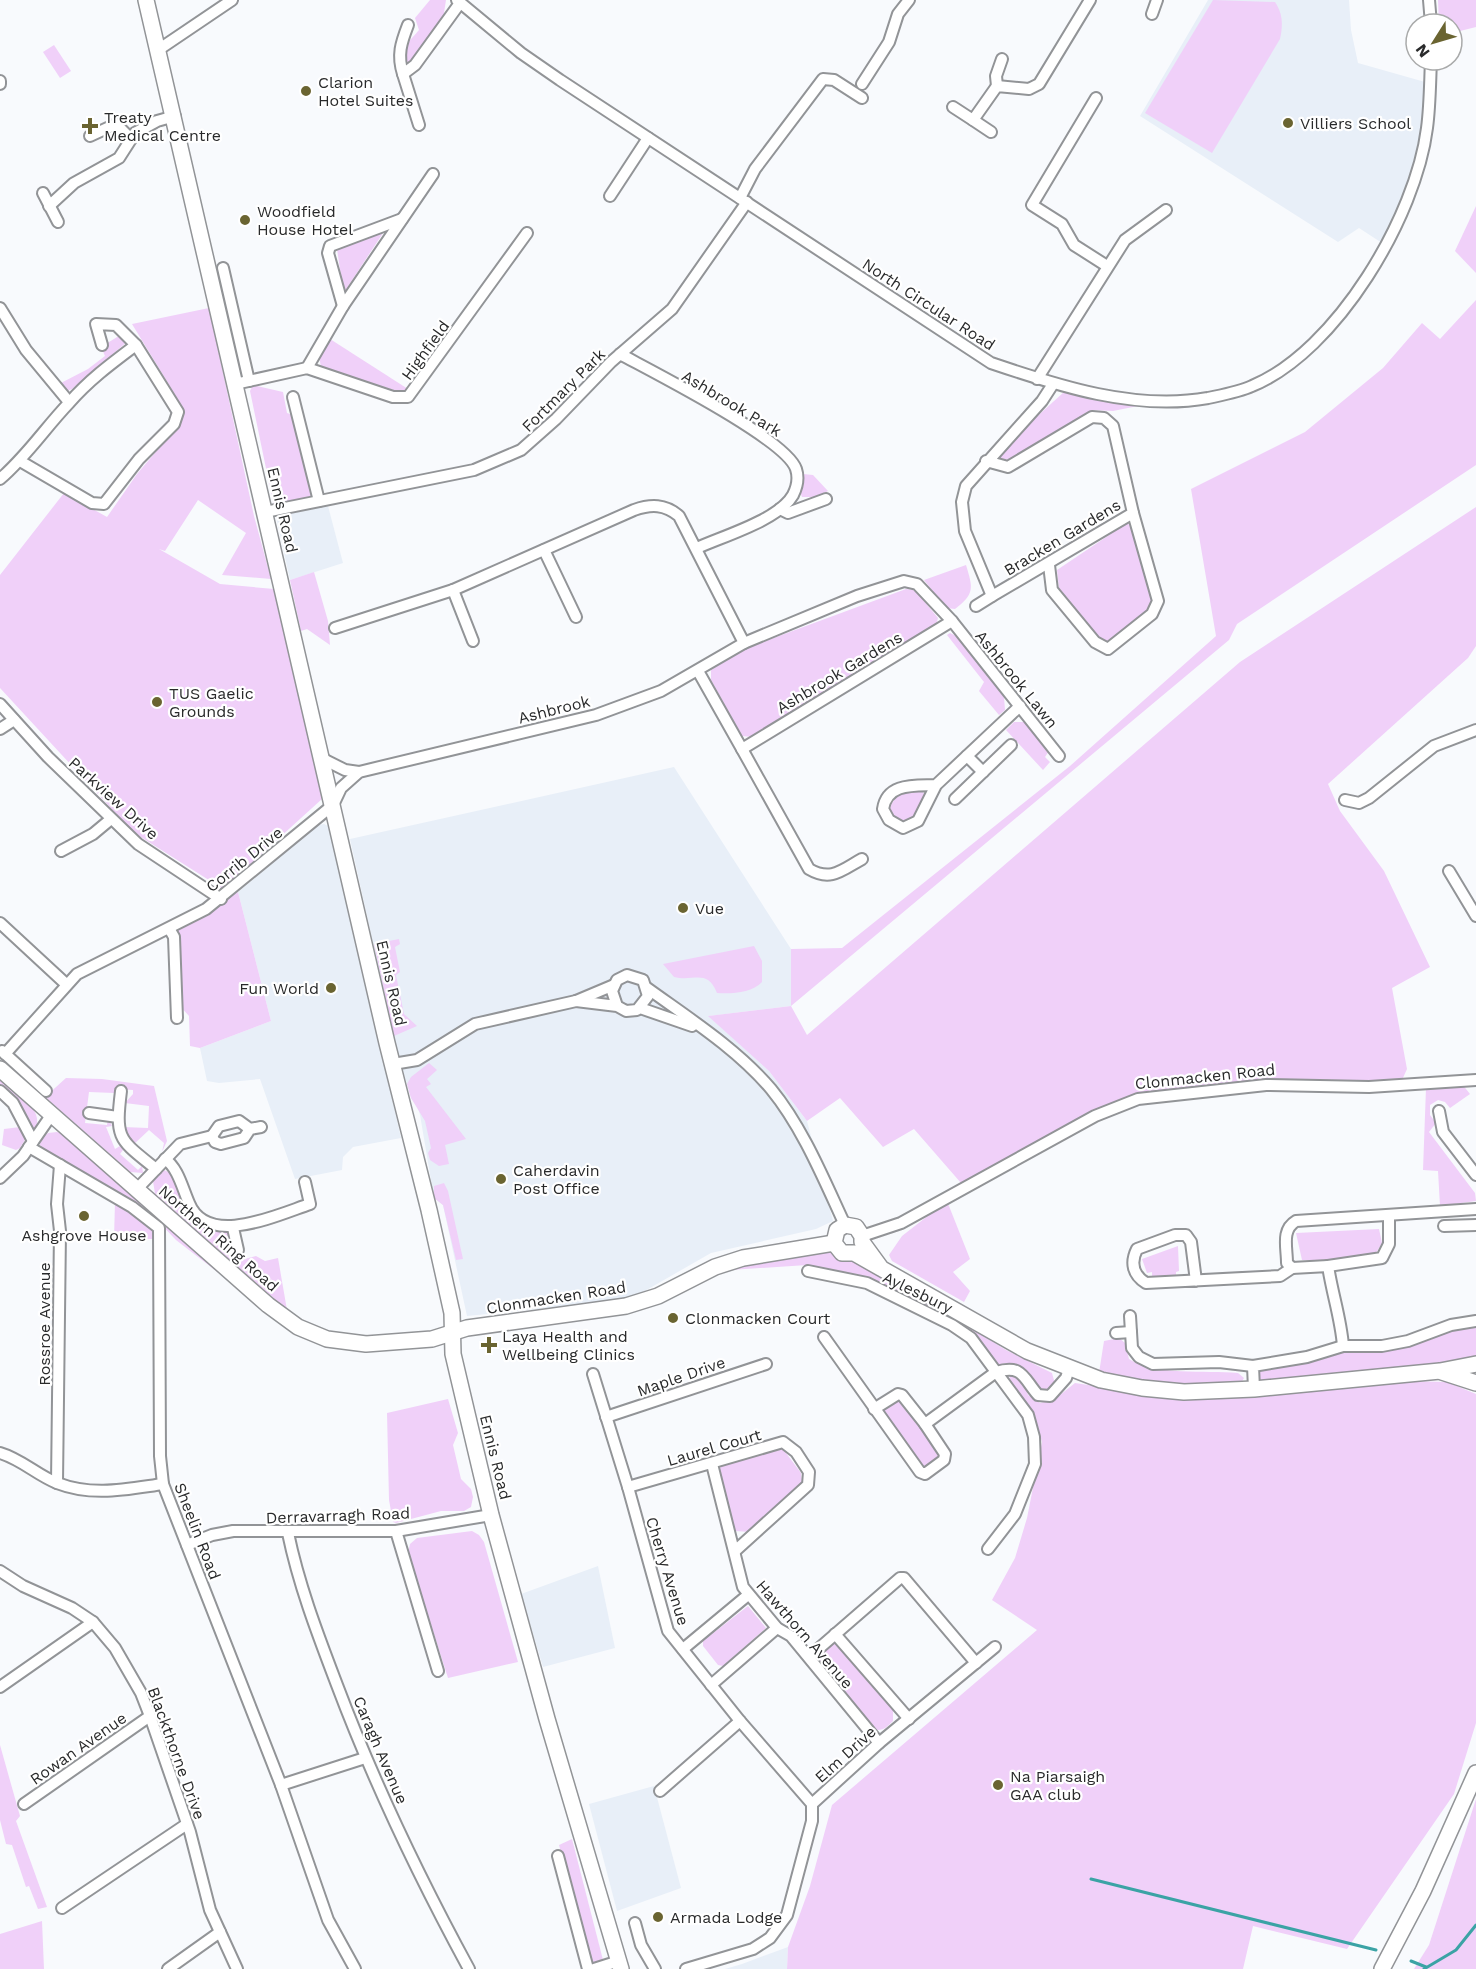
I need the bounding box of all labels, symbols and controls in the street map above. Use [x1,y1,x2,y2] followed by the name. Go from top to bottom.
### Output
[1404,12,1464,72] north arrow
[1411,40,1434,61] text: N
[318,73,413,110] place label: Clarion Hotel Suites
[299,84,313,98] marker: Clarion Hotel Suites
[104,108,221,145] place label: Treaty Medical Centre
[1300,114,1411,133] place label: Villiers School
[1281,116,1295,130] marker: Villiers School
[81,117,99,135] marker: Treaty Medical Centre
[257,202,353,239] place label: Woodfield House Hotel
[238,213,252,227] marker: Woodfield House Hotel
[859,254,999,354] street label: North Circular Road
[397,317,453,384] street label: Highfield
[518,345,609,436] street label: Fortmary Park
[678,366,785,441] street label: Ashbrook Park
[263,465,302,555] street label: Ennis Road
[1001,495,1124,580] street label: Bracken Gardens
[773,627,905,717] street label: Ashbrook Gardens
[971,627,1062,732] street label: Ashbrook Lawn
[169,684,254,721] place label: TUS Gaelic Grounds
[516,691,592,728] street label: Ashbrook
[150,695,164,709] marker: TUS Gaelic Grounds
[65,753,162,844] street label: Parkview Drive
[202,823,286,896] street label: Corrib Drive
[695,899,724,918] place label: Vue
[676,901,690,915] marker: Vue
[372,938,411,1028] street label: Ennis Road
[239,979,319,998] place label: Fun World
[324,981,338,995] marker: Fun World
[1134,1060,1276,1093] street label: Clonmacken Road
[513,1161,600,1198] place label: Caherdavin Post Office
[494,1172,508,1186] marker: Caherdavin Post Office
[155,1181,283,1296] street label: Northern Ring Road
[77,1209,91,1223] marker: Ashgrove House
[22,1226,146,1245] place label: Ashgrove House
[35,1262,54,1386] street label: Rossroe Avenue
[880,1267,956,1318] street label: Aylesbury
[485,1277,627,1318] street label: Clonmacken Road
[685,1309,831,1328] place label: Clonmacken Court
[666,1311,680,1325] marker: Clonmacken Court
[502,1327,635,1364] place label: Laya Health and Wellbeing Clinics
[480,1336,498,1354] marker: Laya Health and Wellbeing Clinics
[635,1353,728,1400] street label: Maple Drive
[476,1413,515,1502] street label: Ennis Road
[665,1425,764,1470] street label: Laurel Court
[170,1480,225,1582] street label: Sheelin Road
[266,1503,410,1528] street label: Derravarragh Road
[642,1515,693,1628] street label: Cherry Avenue
[752,1576,857,1693] street label: Hawthorn Avenue
[144,1684,209,1822] street label: Blackthorne Drive
[349,1693,412,1807] street label: Caragh Avenue
[26,1708,130,1789] street label: Rowan Avenue
[811,1722,880,1787] street label: Elm Drive
[1010,1767,1105,1804] place label: Na Piarsaigh GAA club
[991,1778,1005,1792] marker: Na Piarsaigh GAA club
[670,1908,782,1927] place label: Armada Lodge
[651,1910,665,1924] marker: Armada Lodge

